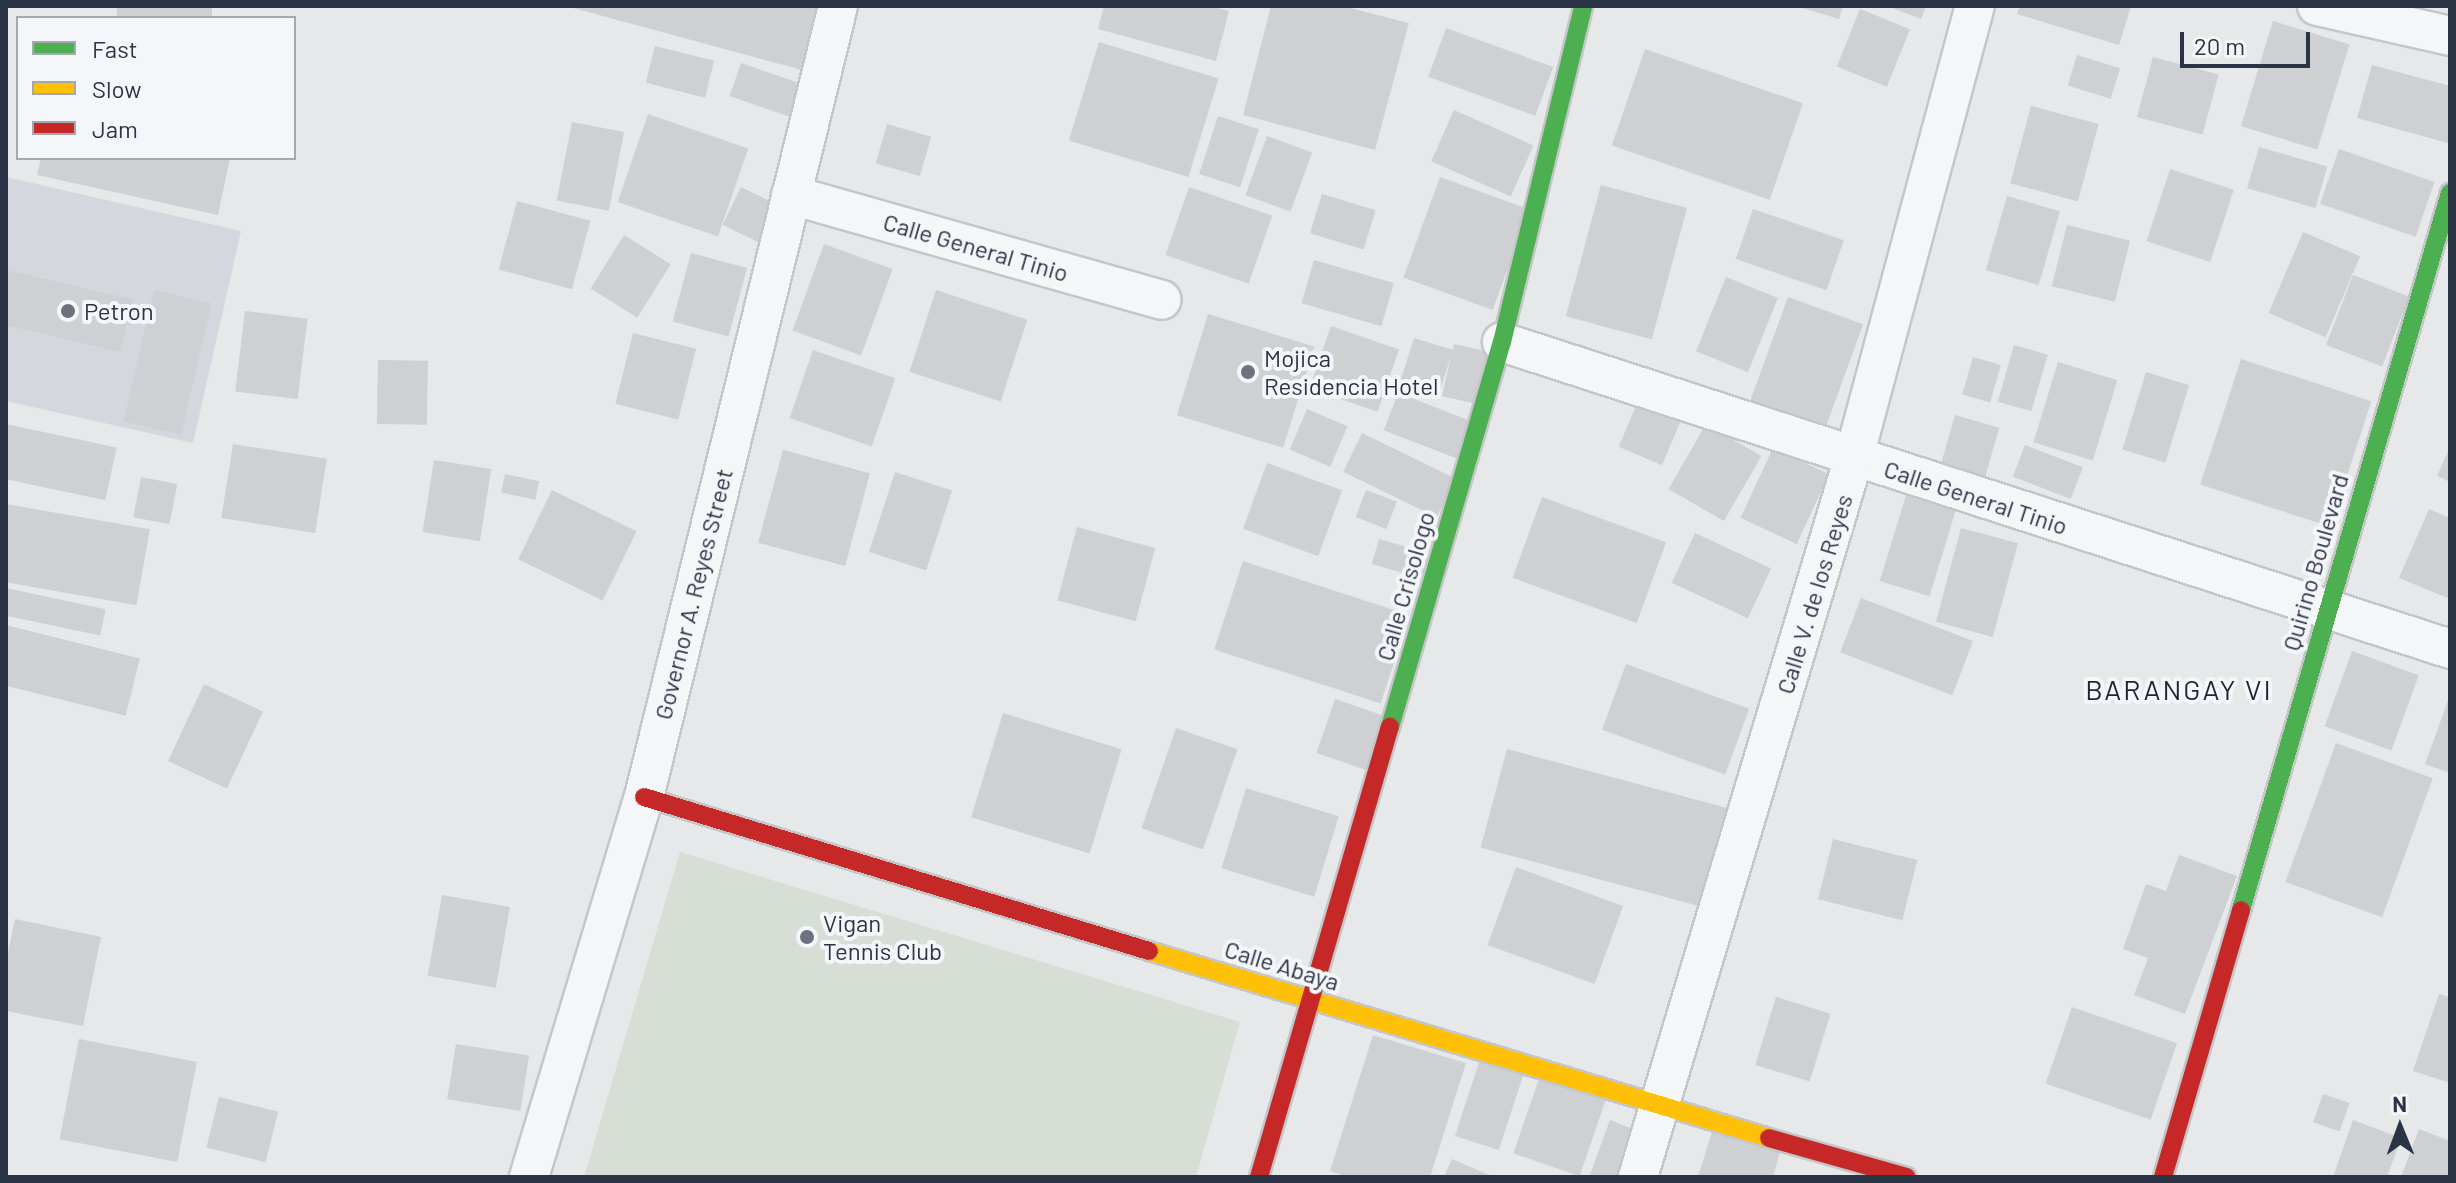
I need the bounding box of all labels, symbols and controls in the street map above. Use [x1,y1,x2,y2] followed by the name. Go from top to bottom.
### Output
[16,16,296,160] legend
[2184,16,2314,66] scale bar
[2194,31,2245,60] text: 20 m
[92,34,137,63] text: Fast
[92,74,141,103] text: Slow
[92,114,138,143] text: Jam
[880,207,1072,287] street label: Calle General Tinio
[84,297,154,325] place label: Petron
[59,302,77,320] marker: Petron
[1264,344,1439,400] place label: Mojica Residencia Hotel
[1239,363,1257,381] marker: Mojica Residencia Hotel
[1881,454,2071,540] street label: Calle General Tinio
[648,466,738,722] street label: Governor A. Reyes Street
[2276,470,2354,654] street label: Quirino Boulevard
[1770,491,1858,697] street label: Calle V. de los Reyes
[1370,508,1440,664] street label: Calle Crisologo
[2085,672,2273,706] district label: BARANGAY VI
[823,909,942,965] place label: Vigan Tennis Club
[798,928,816,946] marker: Vigan Tennis Club
[1221,934,1343,996] street label: Calle Abaya
[2360,1087,2440,1167] north arrow
[2392,1090,2407,1116] text: N

